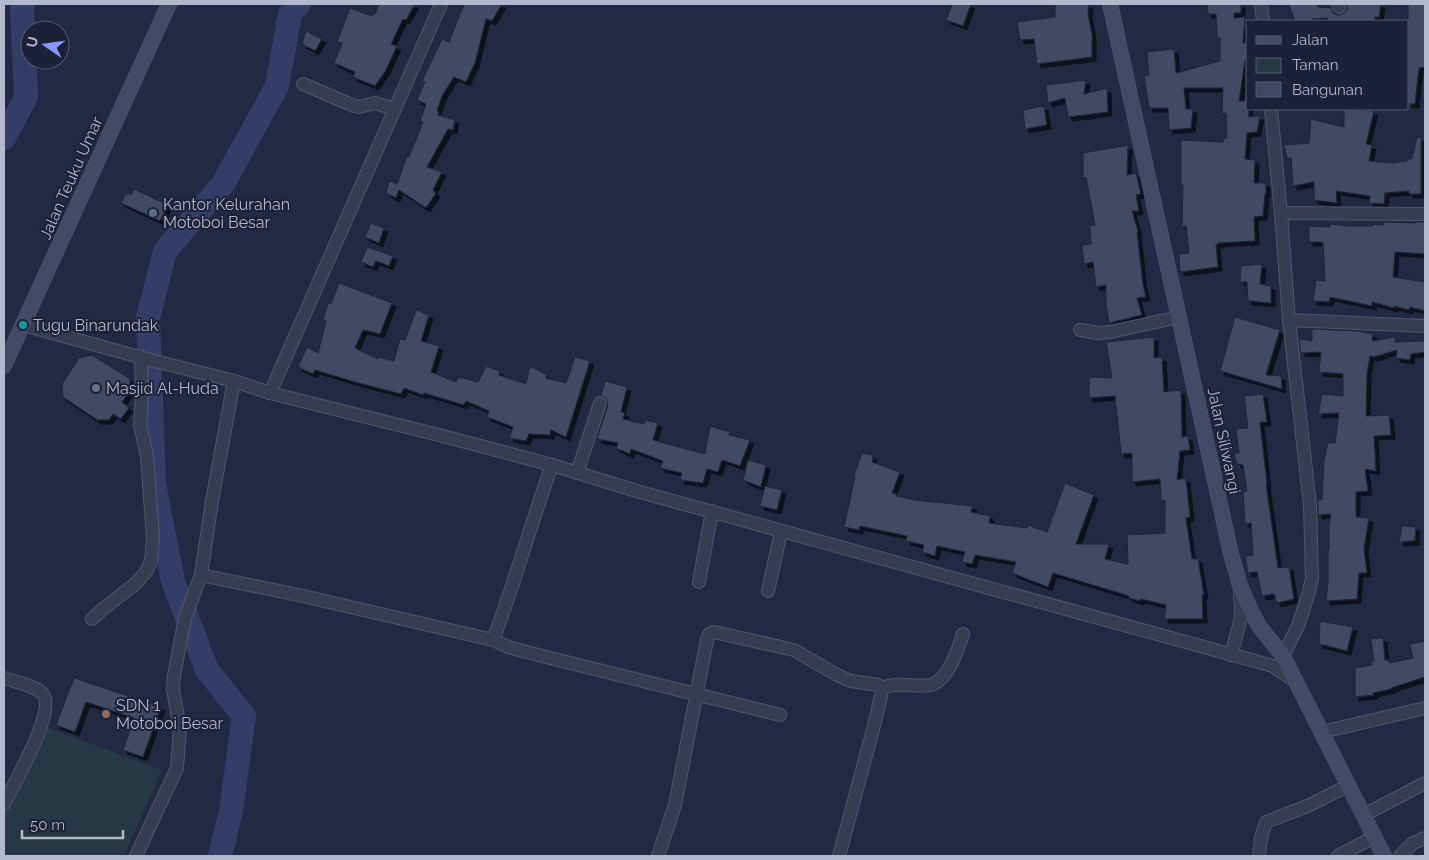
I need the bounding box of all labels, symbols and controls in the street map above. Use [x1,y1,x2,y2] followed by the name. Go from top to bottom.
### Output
[20,20,70,70] north arrow
[1246,20,1409,110] legend
[1292,31,1328,49] text: Jalan
[23,35,41,49] text: U
[1292,56,1338,74] text: Taman
[1292,81,1363,99] text: Bangunan
[35,113,107,242] street label: Jalan Teuku Umar
[163,195,290,232] place label: Kantor Kelurahan Motoboi Besar
[147,207,159,219] marker: Kantor Kelurahan Motoboi Besar
[33,316,159,335] place label: Tugu Binarundak
[17,319,29,331] marker: Tugu Binarundak
[106,379,219,398] place label: Masjid Al-Huda
[90,382,102,394] marker: Masjid Al-Huda
[1203,386,1245,496] street label: Jalan Siliwangi
[116,696,223,733] place label: SDN 1 Motoboi Besar
[100,708,112,720] marker: SDN 1 Motoboi Besar
[22,808,124,840] scale bar
[30,816,65,834] text: 50 m

